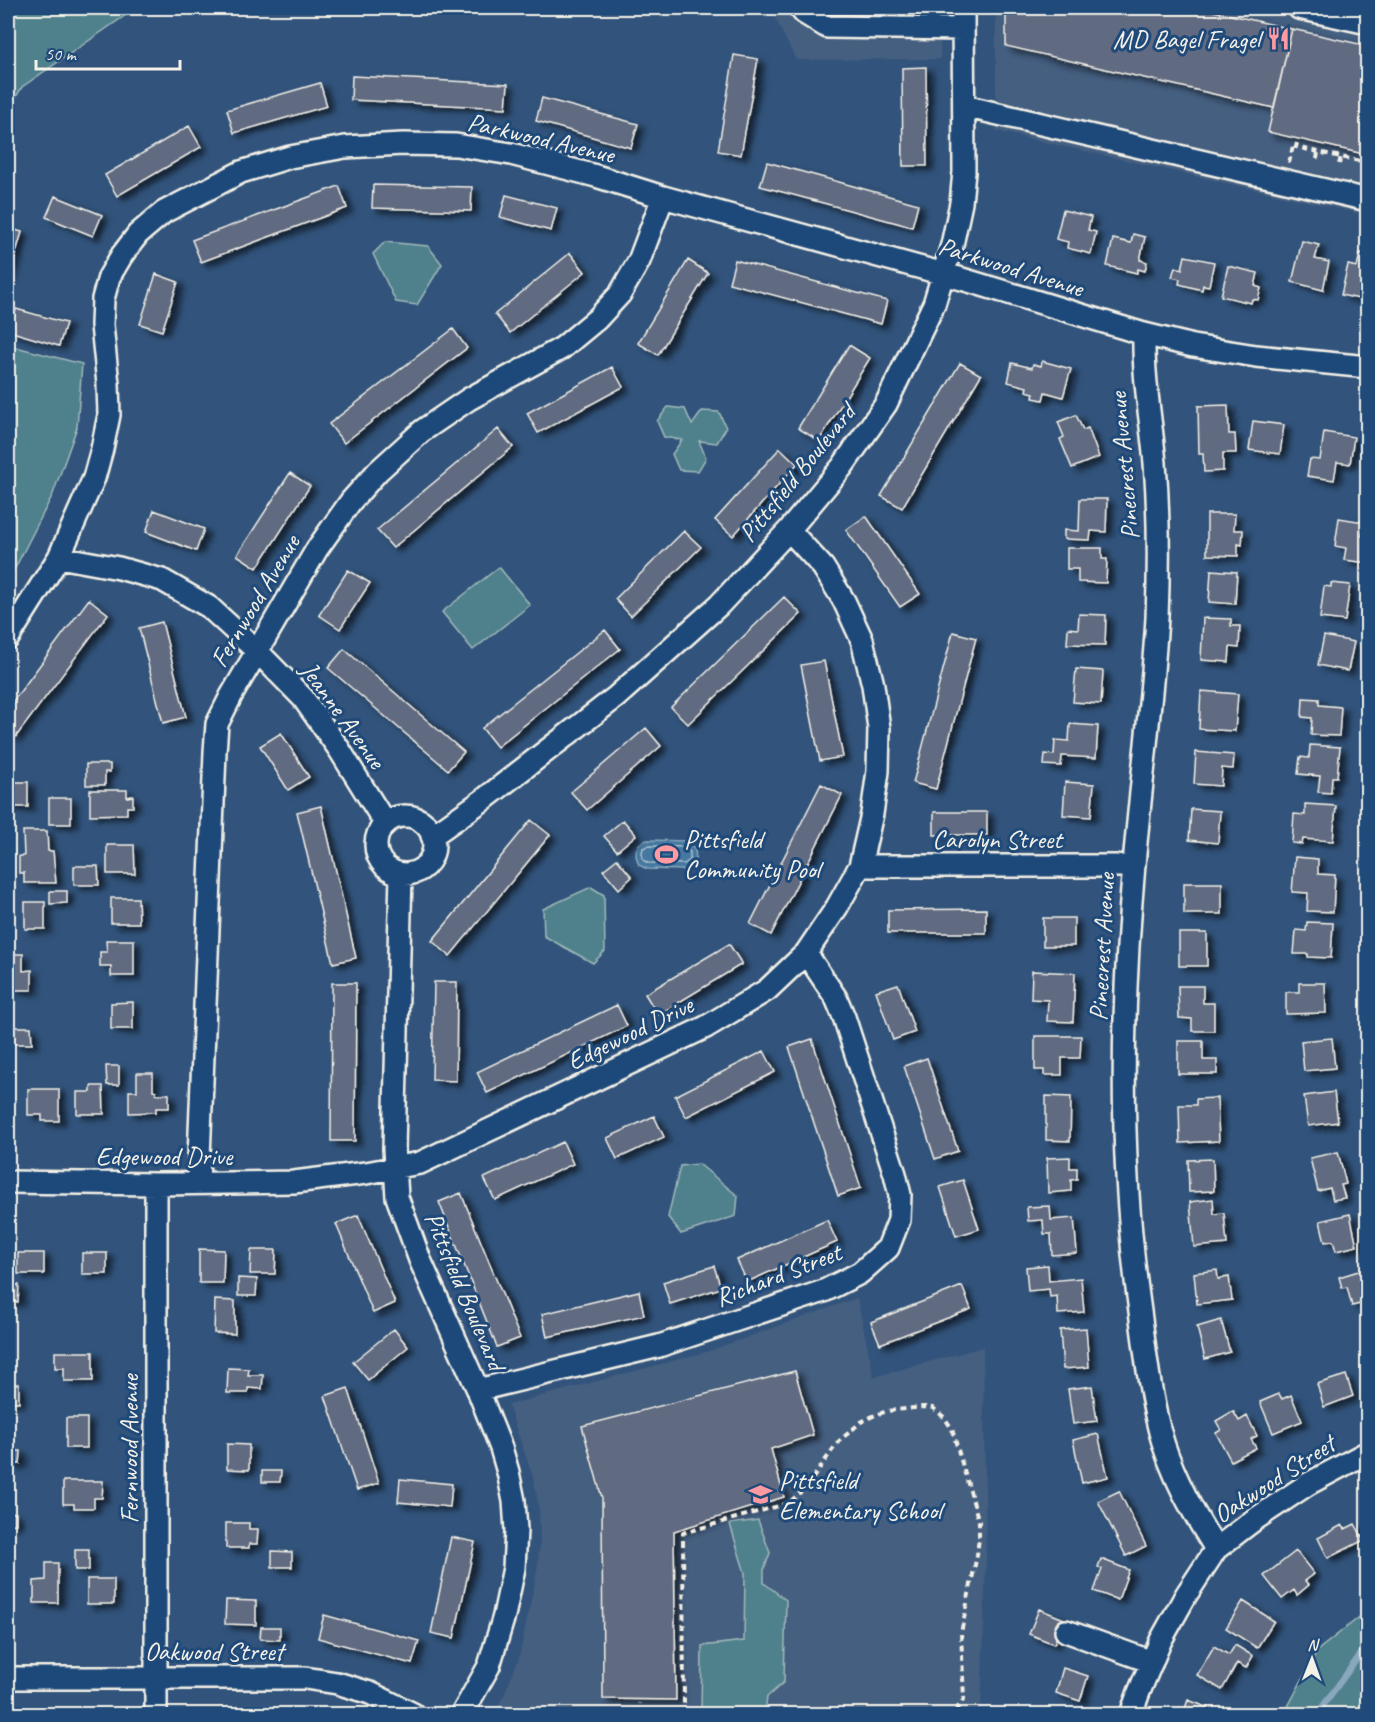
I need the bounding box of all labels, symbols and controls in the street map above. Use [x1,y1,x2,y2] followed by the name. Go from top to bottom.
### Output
[1113,23,1265,56] place label: MD Bagel Fragel
[1265,26,1291,52] restaurant icon: MD Bagel Fragel
[36,33,180,71] scale bar
[45,43,78,65] text: 50 m
[464,105,619,171] street label: Parkwood Avenue
[935,229,1089,305] street label: Parkwood Avenue
[1101,389,1147,541] street label: Pinecrest Avenue
[731,394,865,549] street label: Pittsfield Boulevard
[202,527,308,673] street label: Fernwood Avenue
[292,653,394,776] street label: Jeanne Avenue
[684,823,825,886] place label: Pittsfield Community Pool
[932,823,1064,856] street label: Carolyn Street
[653,841,679,867] sports icon: Pittsfield Community Pool
[1082,871,1122,1022] street label: Pinecrest Avenue
[562,988,700,1078] street label: Edgewood Drive
[96,1140,234,1173] street label: Edgewood Drive
[417,1207,515,1379] street label: Pittsfield Boulevard
[710,1235,848,1314] street label: Richard Street
[113,1373,146,1524] street label: Fernwood Avenue
[1207,1426,1344,1531] street label: Oakwood Street
[779,1464,946,1527] place label: Pittsfield Elementary School
[748,1482,774,1508] school or university icon: Pittsfield Elementary School
[1282,1629,1342,1689] north arrow
[145,1635,287,1668] street label: Oakwood Street
[1307,1635,1320,1655] text: N

